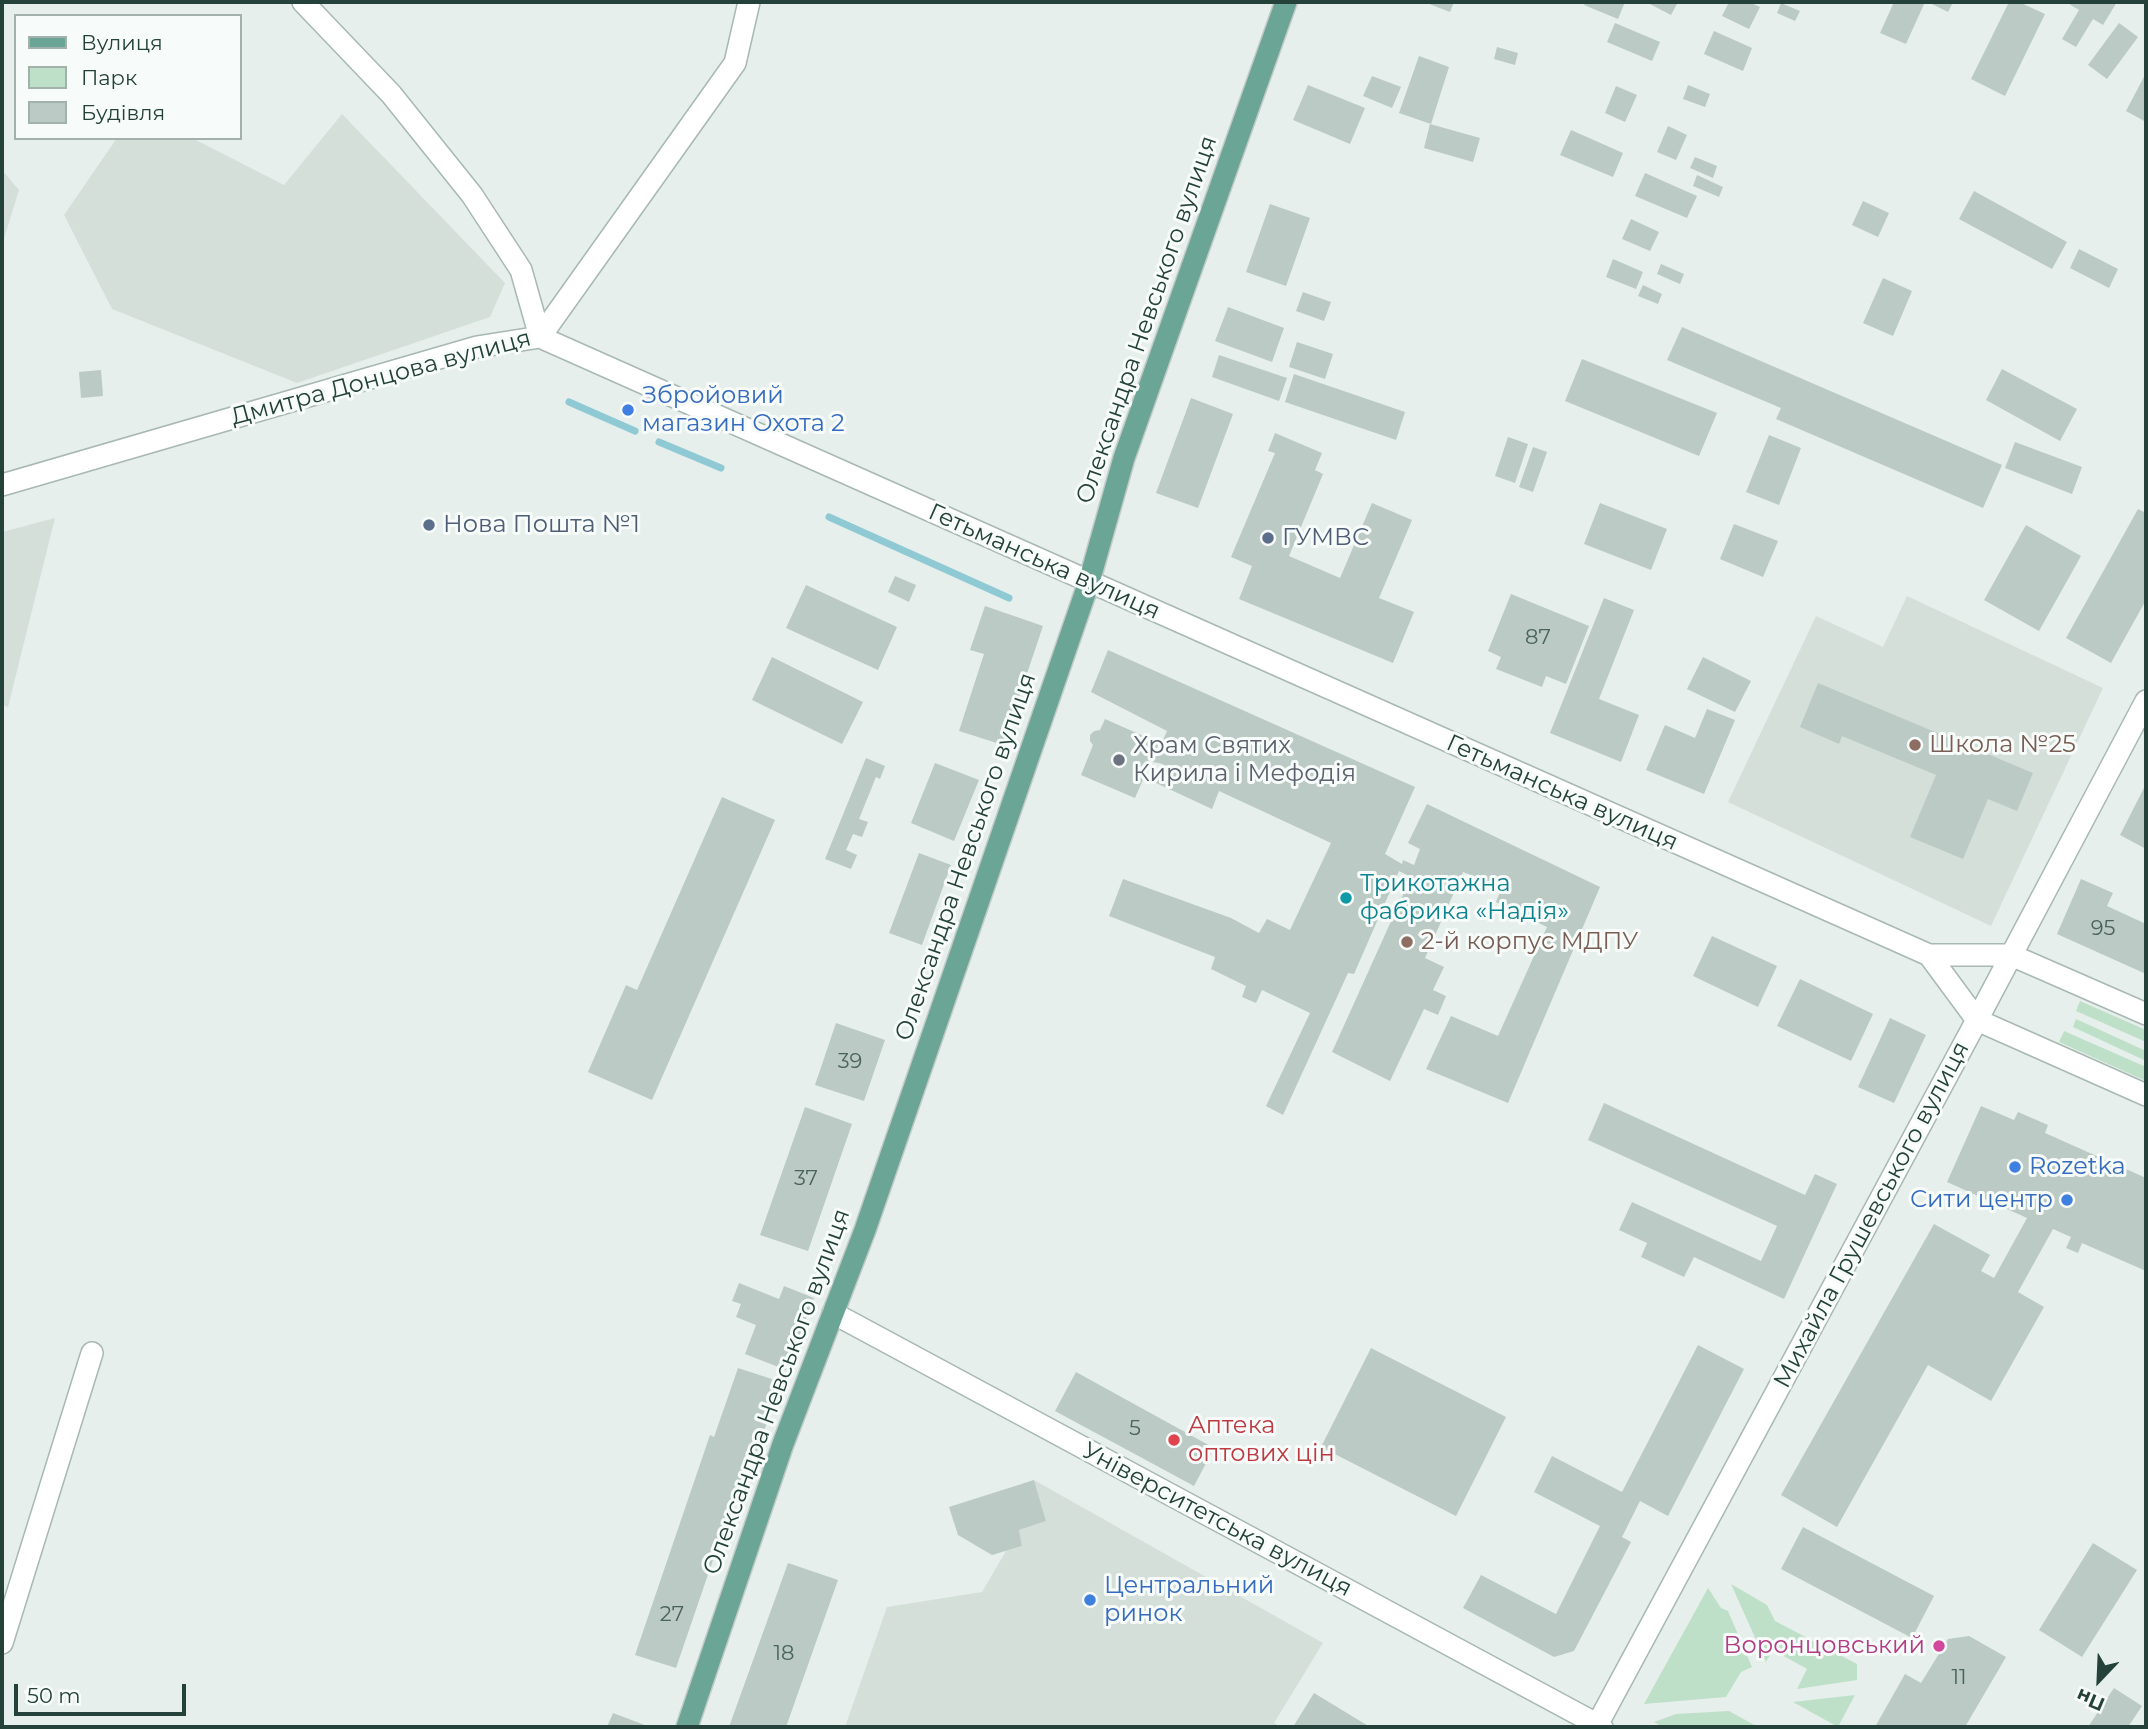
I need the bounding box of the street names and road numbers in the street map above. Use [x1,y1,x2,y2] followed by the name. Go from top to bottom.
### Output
[1070,132,1224,508] street label: Олександра Невського вулиця
[228,324,534,432] street label: Дмитра Донцова вулиця
[924,498,1164,626] street label: Гетьманська вулиця
[889,669,1043,1045] street label: Олександра Невського вулиця
[1442,729,1682,857] street label: Гетьманська вулиця
[1768,1037,1976,1393] street label: Михайла Грушевського вулиця
[697,1205,857,1579] street label: Олександра Невського вулиця
[1077,1437,1357,1603] street label: Університетська вулиця

